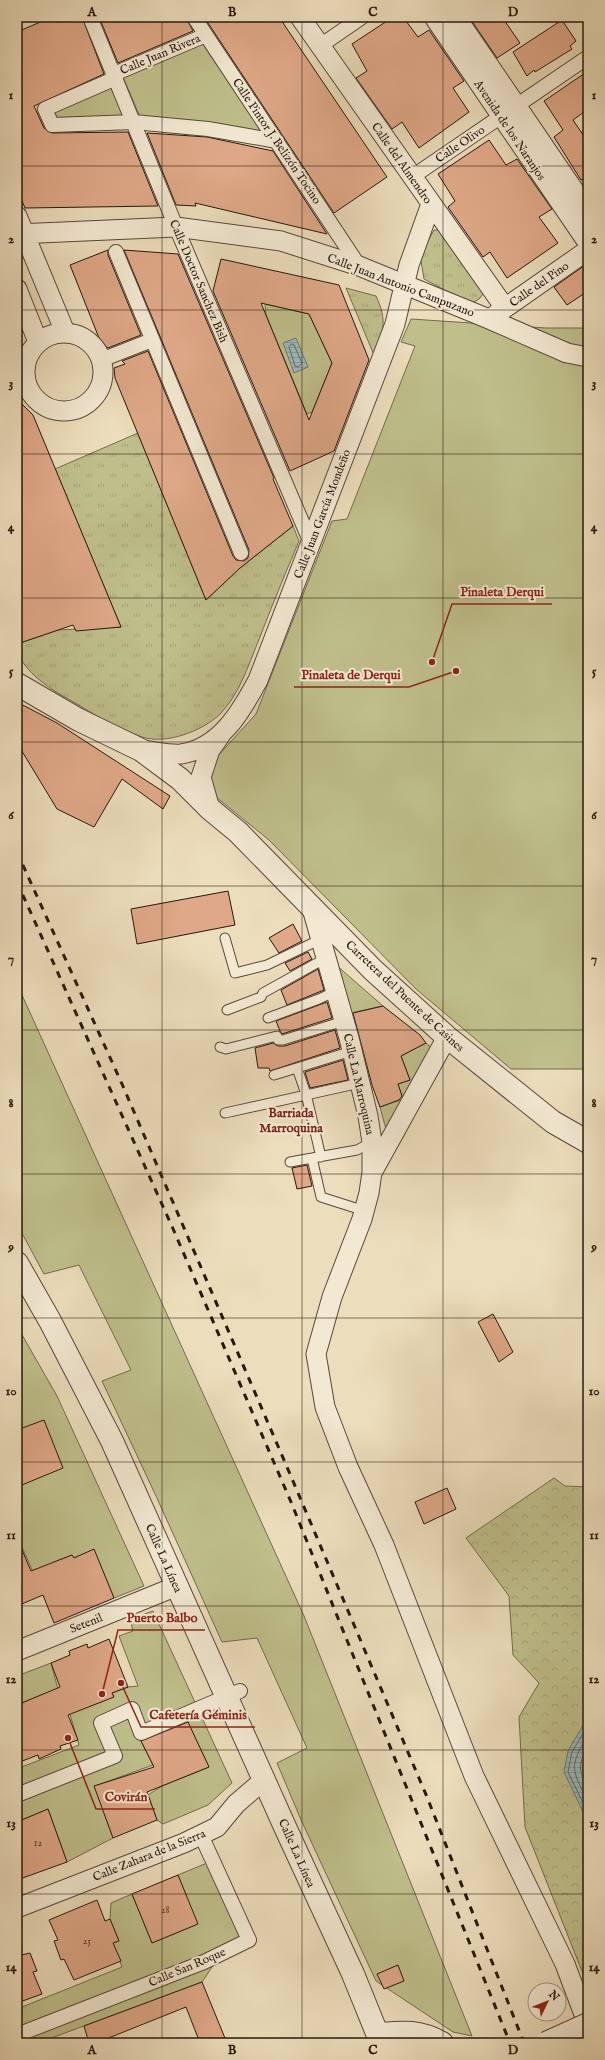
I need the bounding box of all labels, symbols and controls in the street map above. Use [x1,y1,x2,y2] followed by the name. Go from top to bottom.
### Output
[87,4,98,21] text: A
[228,4,237,21] text: B
[368,4,378,21] text: C
[508,4,519,21] text: D
[118,30,204,79] street label: Calle Juan Rivera
[228,76,325,208] street label: Calle Pintor J. Belizón Tocino
[470,76,549,183] street label: Avenida de los Naranjos
[9,87,14,104] text: 1
[592,87,597,104] text: 1
[368,120,436,207] street label: Calle del Almendro
[433,122,488,166] street label: Calle Olivo
[166,218,231,345] street label: Calle Doctor Sanchez Bish
[8,231,14,248] text: 2
[591,231,597,248] text: 2
[325,250,477,322] street label: Calle Juan Antonio Campuzano
[507,258,572,310] street label: Calle del Pino
[9,375,14,392] text: 3
[592,375,597,392] text: 3
[291,447,355,581] street label: Calle Juan García Mondeño
[8,519,15,536] text: 4
[591,519,598,536] text: 4
[452,579,552,604] callout: Pinaleta Derqui
[460,584,544,601] text: Pinaleta Derqui
[294,662,409,687] callout: Pinaleta de Derqui
[9,663,14,680] text: 5
[592,663,597,680] text: 5
[301,667,401,684] text: Pinaleta de Derqui
[8,807,14,824] text: 6
[591,807,597,824] text: 6
[342,937,467,1055] street label: Carretera del Puente de Casines
[8,951,14,968] text: 7
[591,951,597,968] text: 7
[339,1032,378,1137] street label: Calle La Marroquina
[8,1095,14,1112] text: 8
[591,1095,597,1112] text: 8
[259,1105,323,1137] district label: Barriada Marroquina
[7,1239,14,1256] text: 9
[590,1239,597,1256] text: 9
[5,1383,17,1400] text: 10
[588,1383,600,1400] text: 10
[142,1522,186,1596] street label: Calle La Línea
[6,1527,16,1544] text: 11
[589,1527,599,1544] text: 11
[118,1605,205,1630] callout: Puerto Balbo
[68,1610,105,1637] street label: Setenil
[126,1610,198,1627] text: Puerto Balbo
[6,1671,16,1688] text: 12
[589,1671,599,1688] text: 12
[141,1702,255,1727] callout: Cafetería Géminis
[149,1707,247,1724] text: Cafetería Géminis
[96,1784,155,1809] callout: Covirán
[105,1789,147,1806] text: Covirán
[6,1815,16,1832] text: 13
[589,1815,599,1832] text: 13
[275,1817,319,1891] street label: Calle La Línea
[91,1826,208,1885] street label: Calle Zahara de la Sierra
[34,1837,43,1850] house number: 12
[161,1904,169,1917] house number: 28
[83,1935,92,1948] house number: 25
[147,1944,229,1991] street label: Calle San Roque
[5,1959,17,1976] text: 14
[588,1959,600,1976] text: 14
[527,1982,567,2022] north arrow
[545,1987,562,2004] text: N
[87,2042,98,2059] text: A
[228,2042,237,2059] text: B
[368,2042,378,2059] text: C
[508,2042,519,2059] text: D

